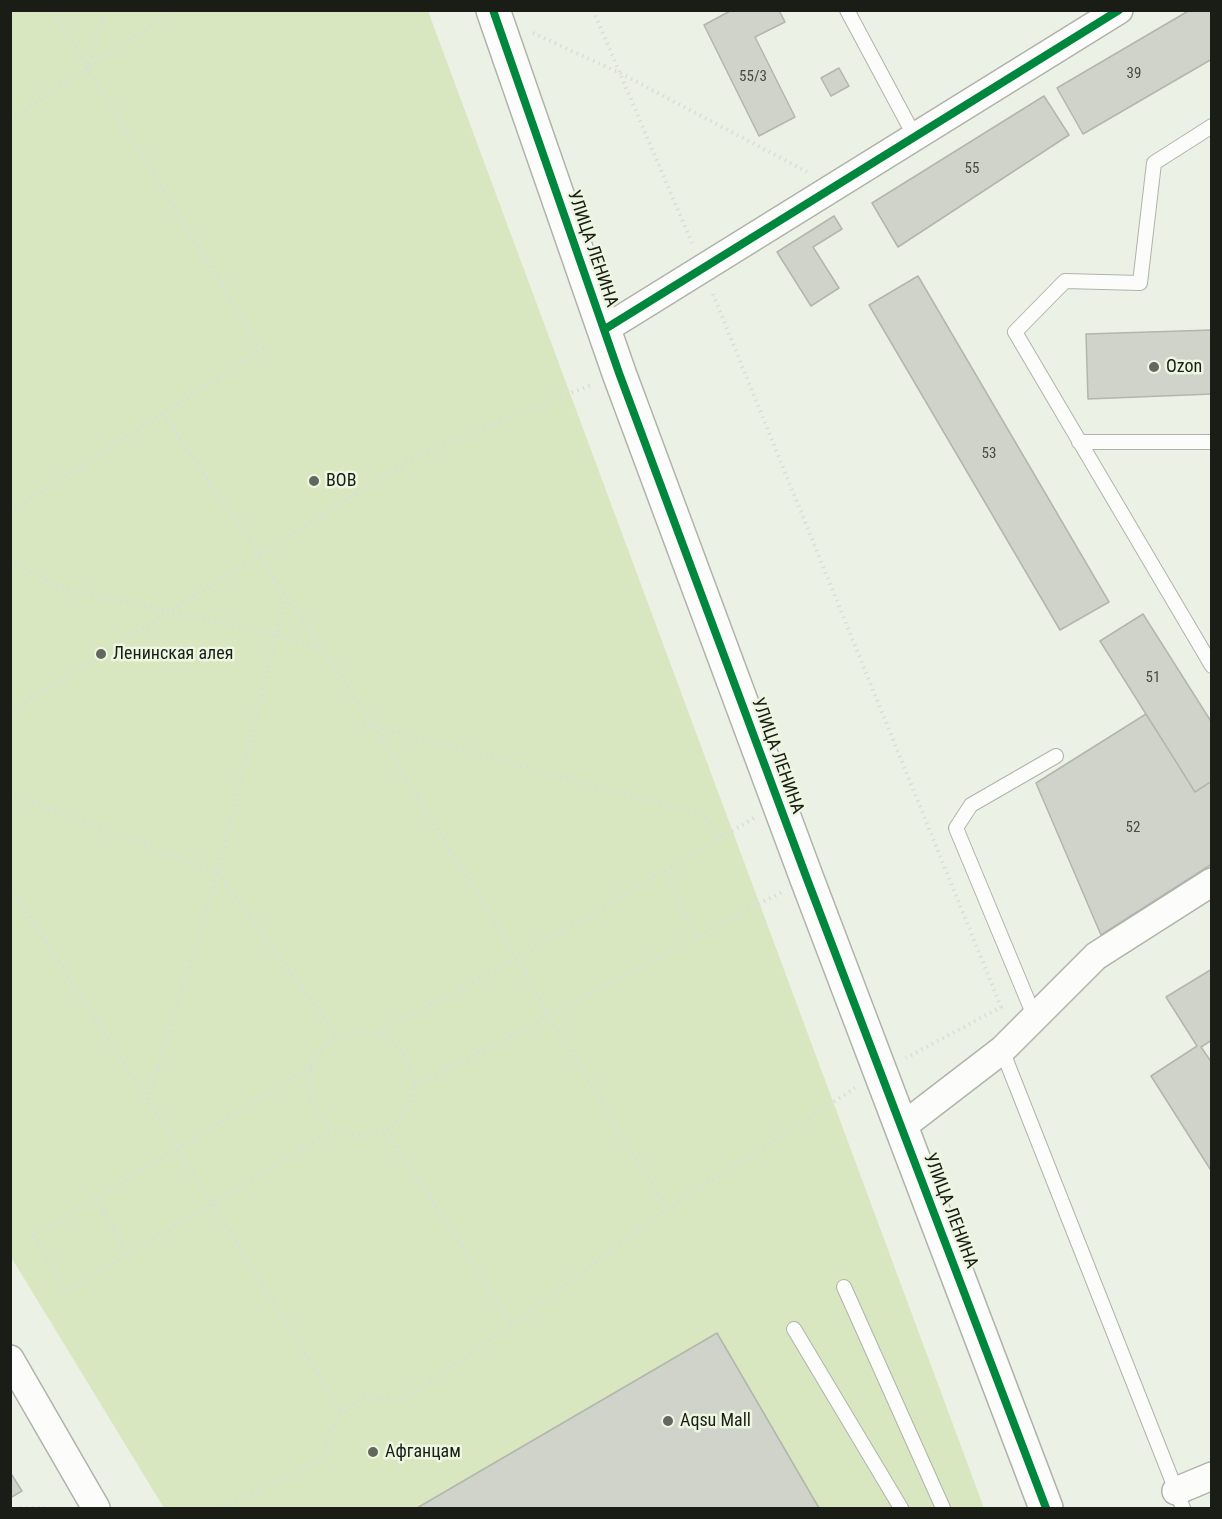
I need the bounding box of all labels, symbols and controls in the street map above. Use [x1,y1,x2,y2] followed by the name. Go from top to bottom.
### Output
[1127,65,1141,83] house number: 39
[739,68,767,86] house number: 55/3
[965,160,979,178] house number: 55
[562,188,622,310] street label: УЛИЦА ЛЕНИНА
[1166,356,1202,378] place label: Ozon
[1147,360,1161,374] marker: Ozon
[982,445,996,463] house number: 53
[326,470,356,492] place label: ВОВ
[307,474,321,488] marker: ВОВ
[113,643,233,665] place label: Ленинская алея
[94,647,108,661] marker: Ленинская алея
[1146,669,1160,687] house number: 51
[746,695,808,817] street label: УЛИЦА ЛЕНИНА
[1126,819,1140,837] house number: 52
[918,1150,982,1272] street label: УЛИЦА ЛЕНИНА
[680,1410,751,1432] place label: Аqsu Mall
[661,1414,675,1428] marker: Аqsu Mall
[385,1441,461,1463] place label: Афганцам
[366,1445,380,1459] marker: Афганцам

